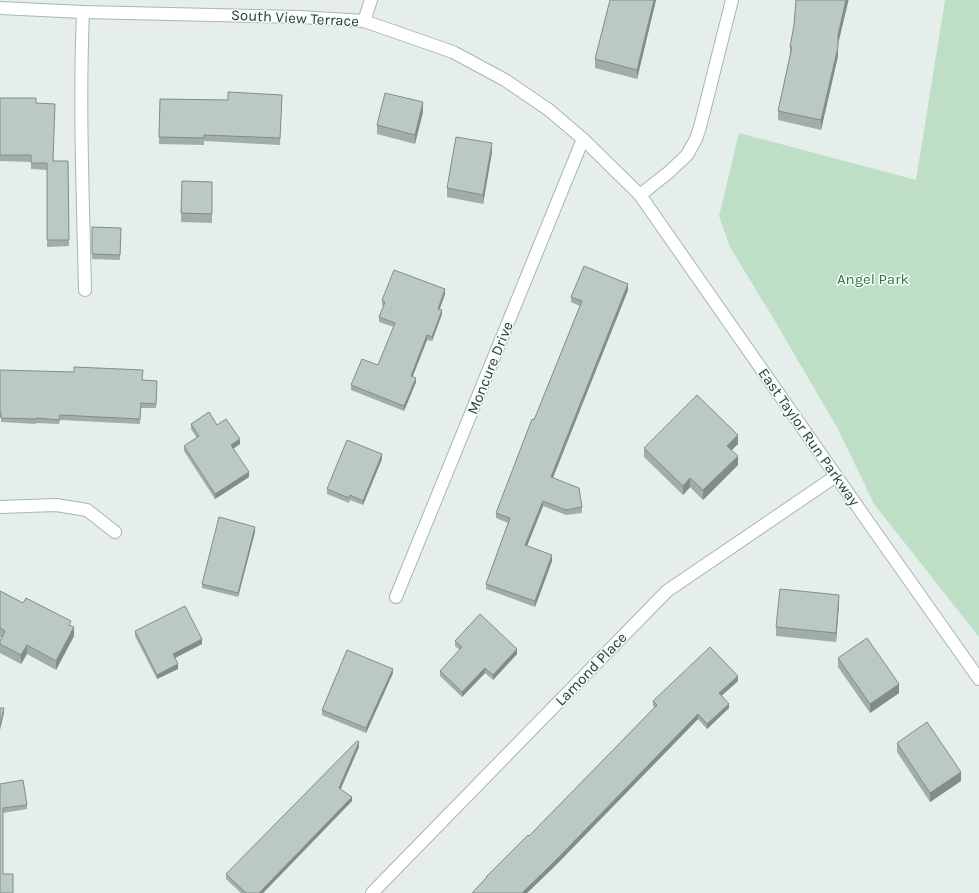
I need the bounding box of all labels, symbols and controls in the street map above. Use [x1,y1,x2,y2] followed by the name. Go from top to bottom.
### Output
[230,6,360,30] street label: South View Terrace
[837,270,909,288] park label: Angel Park
[463,319,517,417] street label: Moncure Drive
[755,365,863,509] street label: East Taylor Run Parkway
[551,629,631,709] street label: Lamond Place

